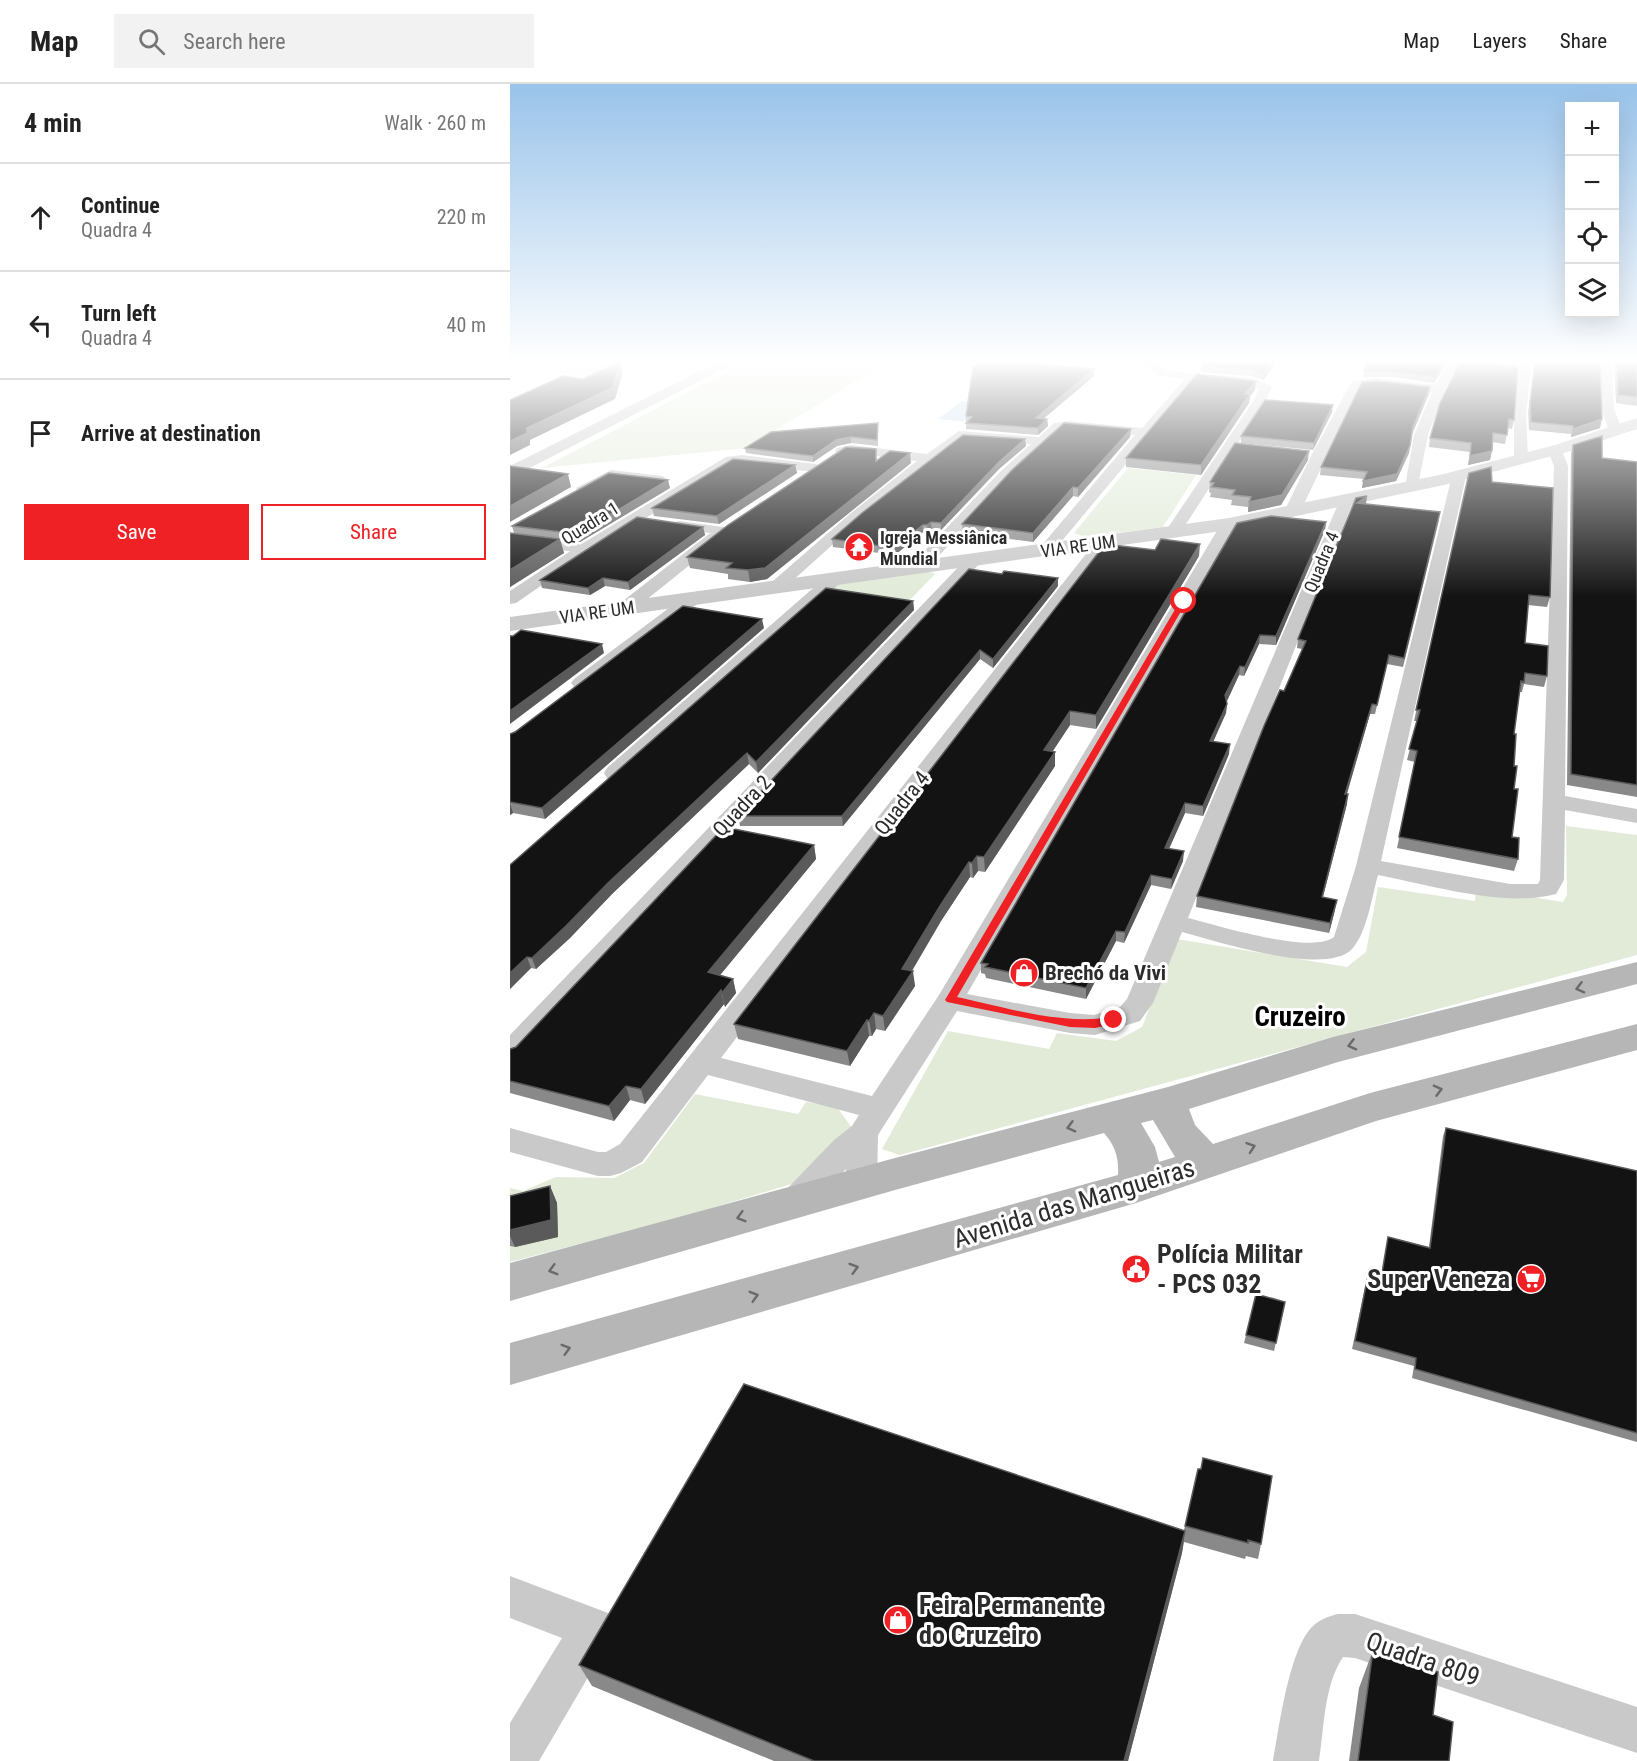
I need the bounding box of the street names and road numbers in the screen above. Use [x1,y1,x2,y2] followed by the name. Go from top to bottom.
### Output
[557,497,623,549] street label: Quadra 1
[1299,528,1343,596] street label: Quadra 4
[1039,530,1117,562] street label: VIA RE UM
[558,596,636,628] street label: VIA RE UM
[870,766,934,840] street label: Quadra 4
[708,771,776,841] street label: Quadra 2
[950,1152,1198,1254] street label: Avenida das Mangueiras
[1362,1626,1484,1692] street label: Quadra 809

